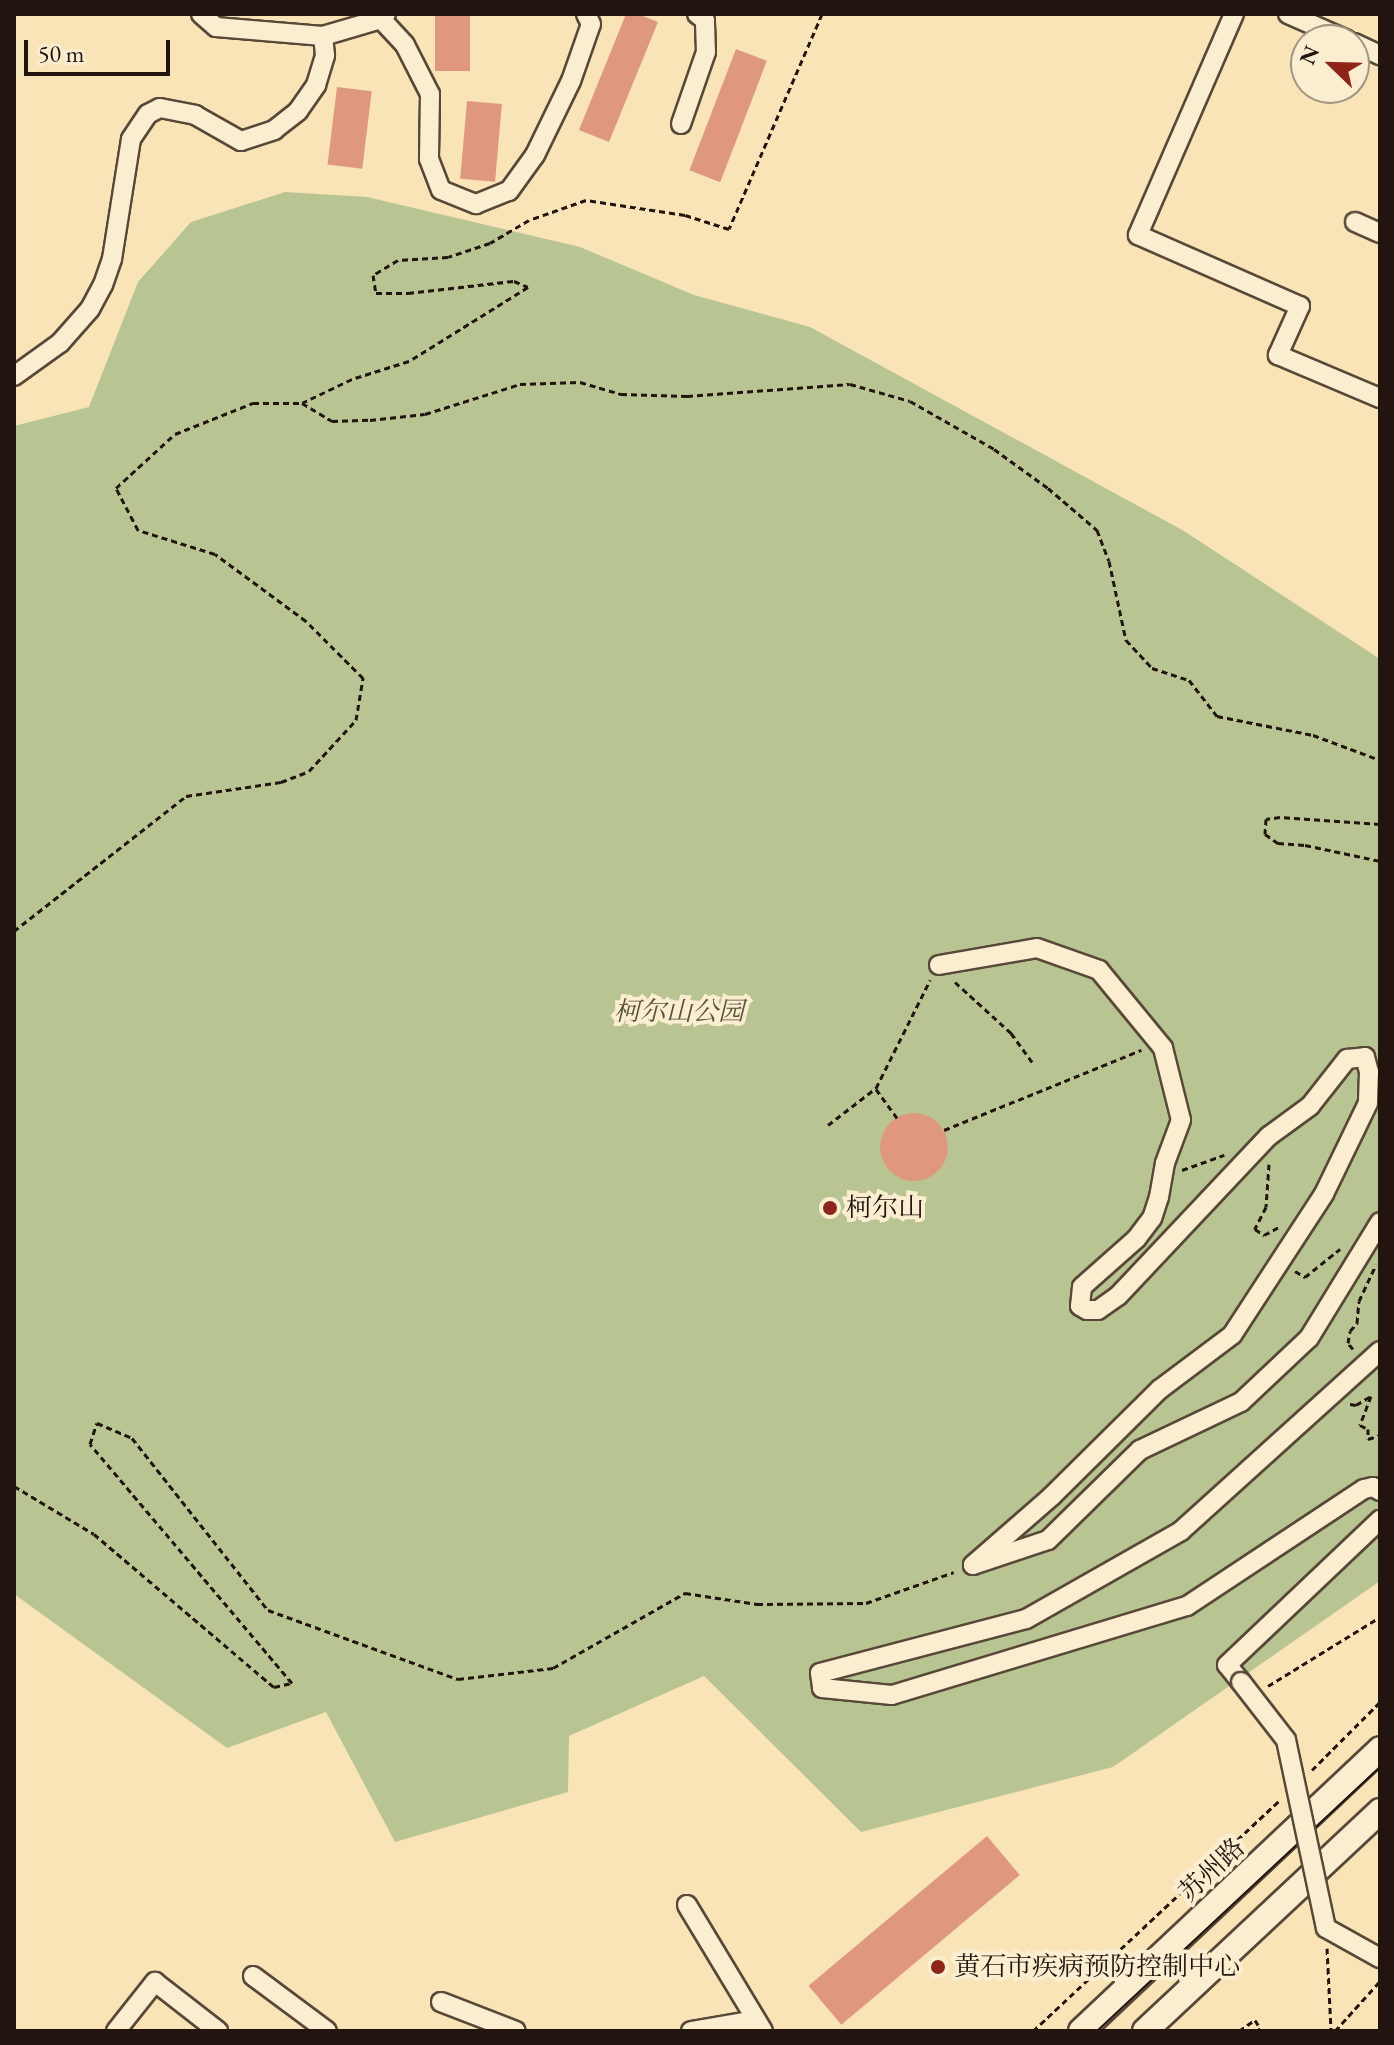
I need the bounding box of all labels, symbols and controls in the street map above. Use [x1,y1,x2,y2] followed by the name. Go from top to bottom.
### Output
[28,24,174,74] scale bar
[1290,24,1370,104] north arrow
[38,38,85,69] text: 50 m
[1292,41,1326,69] text: N
[614,996,744,1028] park label: 柯尔山公园
[846,1192,924,1224] place label: 柯尔山
[821,1199,839,1217] marker: 柯尔山
[1173,1832,1251,1908] street label: 苏州路
[954,1951,1240,1983] place label: 黄石市疾病预防控制中心
[929,1958,947,1976] marker: 黄石市疾病预防控制中心

